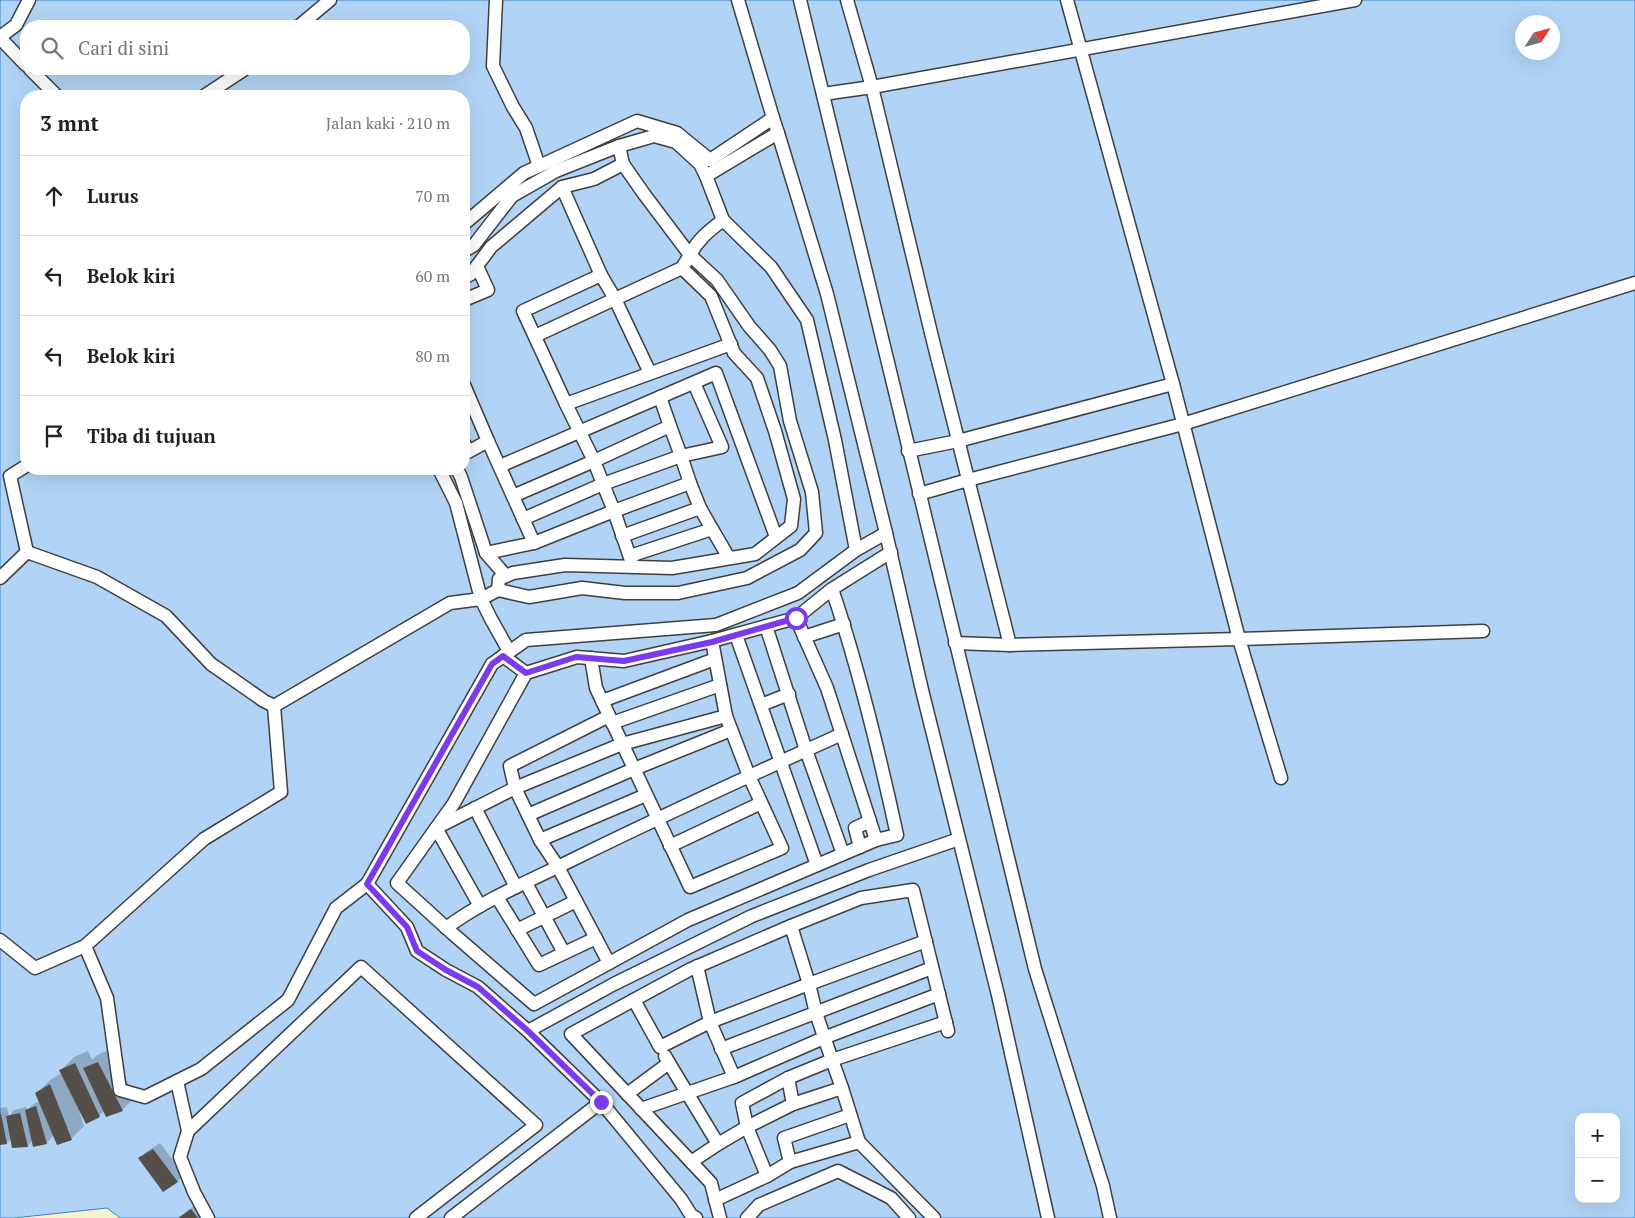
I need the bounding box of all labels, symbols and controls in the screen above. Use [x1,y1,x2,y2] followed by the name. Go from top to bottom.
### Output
[1515,15,1560,60] north arrow
[20,20,470,75] search box
[38,34,66,62] icon: search
[78,35,169,60] text: Cari di sini
[40,109,99,137] text: 3 mnt
[326,112,450,134] text: Jalan kaki · 210 m
[40,182,68,210] icon: ahead
[87,183,139,208] text: Lurus
[415,185,450,207] text: 70 m
[40,262,68,290] icon: left
[87,263,175,288] text: Belok kiri
[415,265,450,287] text: 60 m
[40,342,68,370] icon: left
[87,343,175,368] text: Belok kiri
[415,345,450,367] text: 80 m
[40,422,68,450] icon: arrive
[87,423,216,448] text: Tiba di tujuan
[785,607,808,630] route start
[590,1091,613,1114] route end
[1575,1113,1620,1203] map controls
[1575,1113,1620,1158] button: +
[1575,1158,1620,1203] button: −

